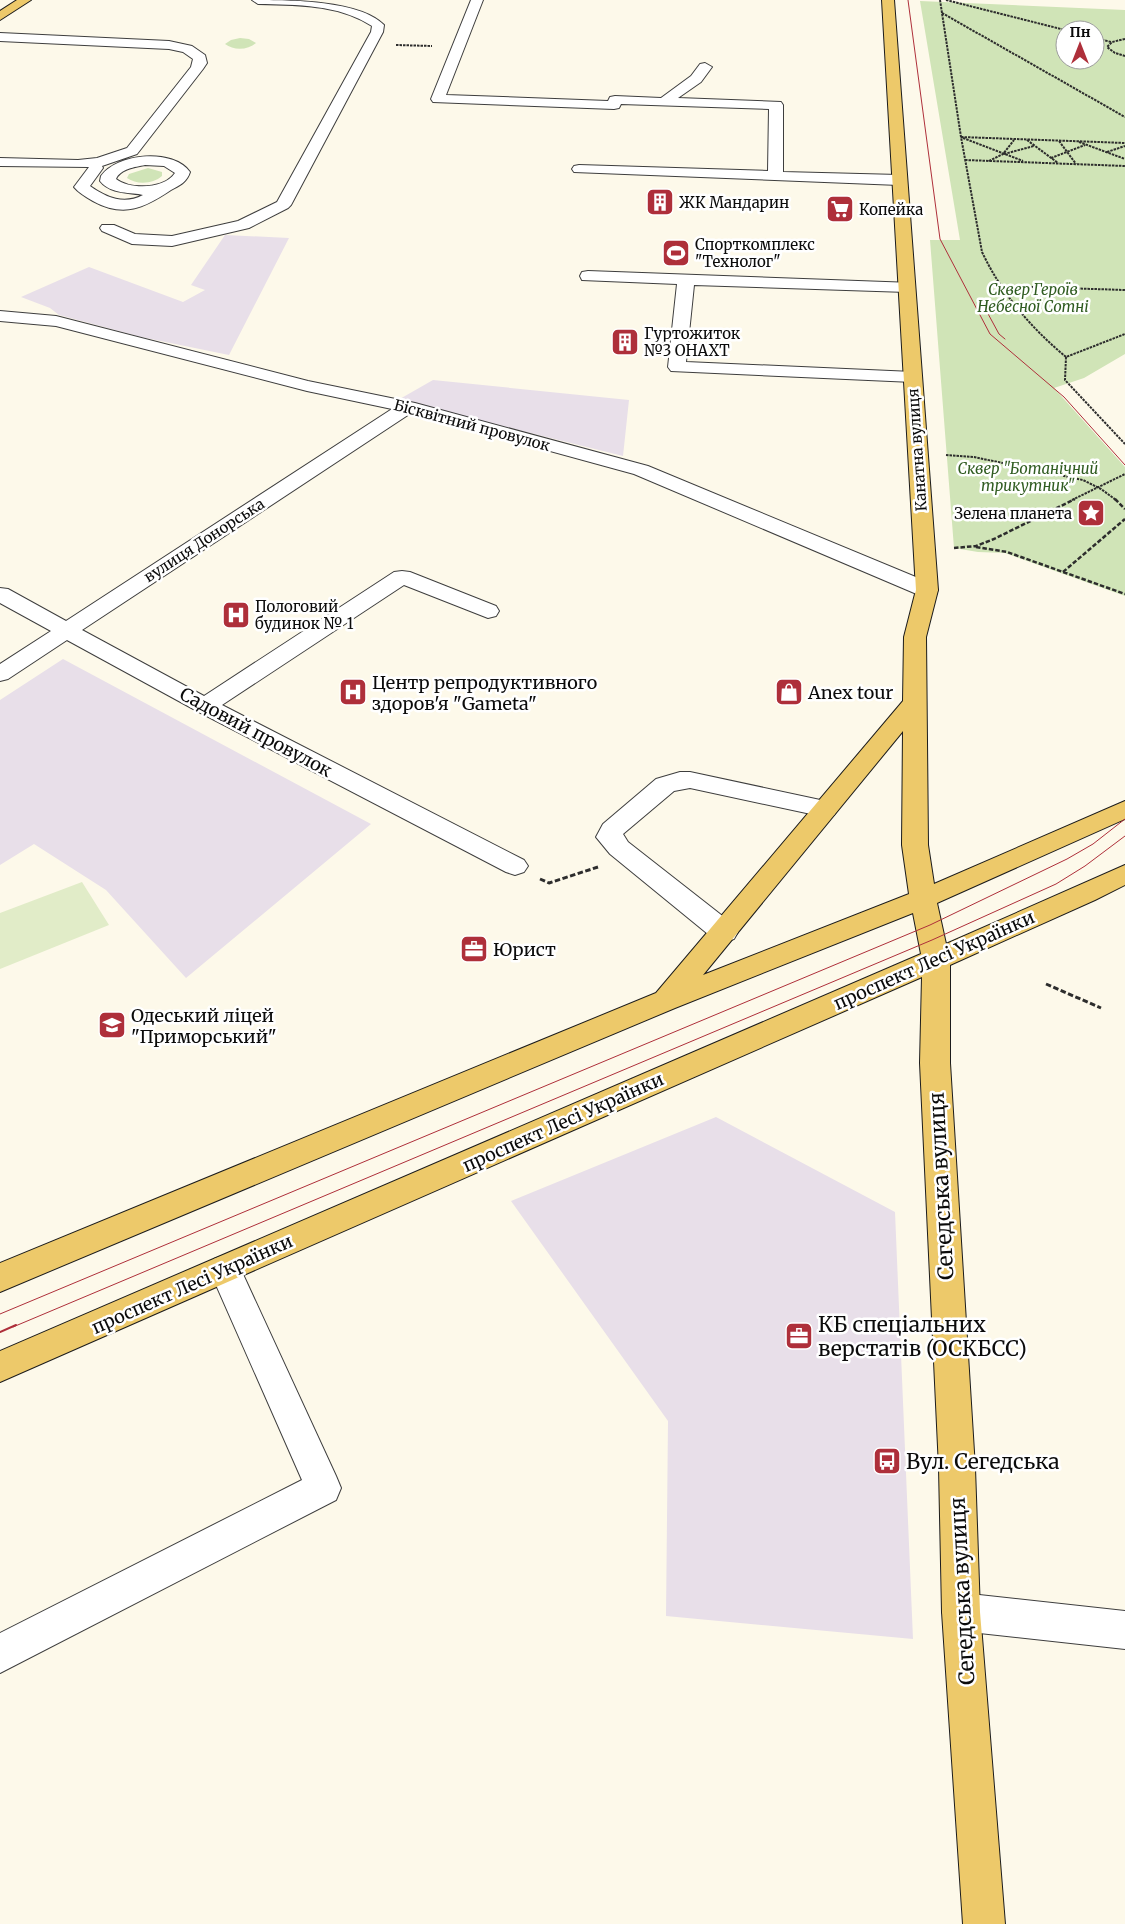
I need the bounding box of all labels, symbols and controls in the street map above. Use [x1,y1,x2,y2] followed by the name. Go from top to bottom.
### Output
[1055,20,1105,70] north arrow
[1069,23,1091,41] text: Пн
[645,187,675,217] building icon: ЖК Мандарин
[679,193,789,212] place label: ЖК Мандарин
[825,194,855,224] supermarket icon: Копейка
[859,200,923,219] place label: Копейка
[695,235,815,271] place label: Спорткомплекс "Технолог"
[661,238,691,268] sports icon: Спорткомплекс "Технолог"
[977,280,1089,316] park label: Сквер Героїв Небесної Сотні
[644,324,741,360] place label: Гуртожиток №3 ОНАХТ
[610,327,640,357] building icon: Гуртожиток №3 ОНАХТ
[903,388,931,512] street label: Канатна вулиця
[392,395,553,455] street label: Бісквітний провулок
[958,459,1099,495] park label: Сквер "Ботанічний трикутник"
[140,494,268,586] street label: вулиця Донорська
[1076,498,1106,528] place icon: Зелена планета
[954,504,1072,523] place label: Зелена планета
[255,597,354,633] place label: Пологовий будинок № 1
[221,600,251,630] hospital icon: Пологовий будинок № 1
[372,671,597,715] place label: Центр репродуктивного здоров'я "Gameta"
[338,677,368,707] hospital icon: Центр репродуктивного здоров'я "Gameta"
[774,677,804,707] shop icon: Anex tour
[807,681,893,704] place label: Anex tour
[176,682,337,782] street label: Садовий провулок
[830,905,1038,1015] street label: проспект Лесі Українки
[459,934,489,964] office icon: Юрист
[493,938,556,961] place label: Юрист
[131,1004,277,1048] place label: Одеський ліцей "Приморський"
[97,1010,127,1040] school or university icon: Одеський ліцей "Приморський"
[459,1067,667,1177] street label: проспект Лесі Українки
[923,1091,959,1281] street label: Сегедська вулиця
[88,1229,296,1339] street label: проспект Лесі Українки
[818,1311,1027,1362] place label: КБ спеціальних верстатів (ОСКБСС)
[784,1321,814,1351] office icon: КБ спеціальних верстатів (ОСКБСС)
[872,1446,902,1476] bus stop icon: Вул. Сегедська
[906,1448,1059,1475] place label: Вул. Сегедська
[944,1496,980,1686] street label: Сегедська вулиця

